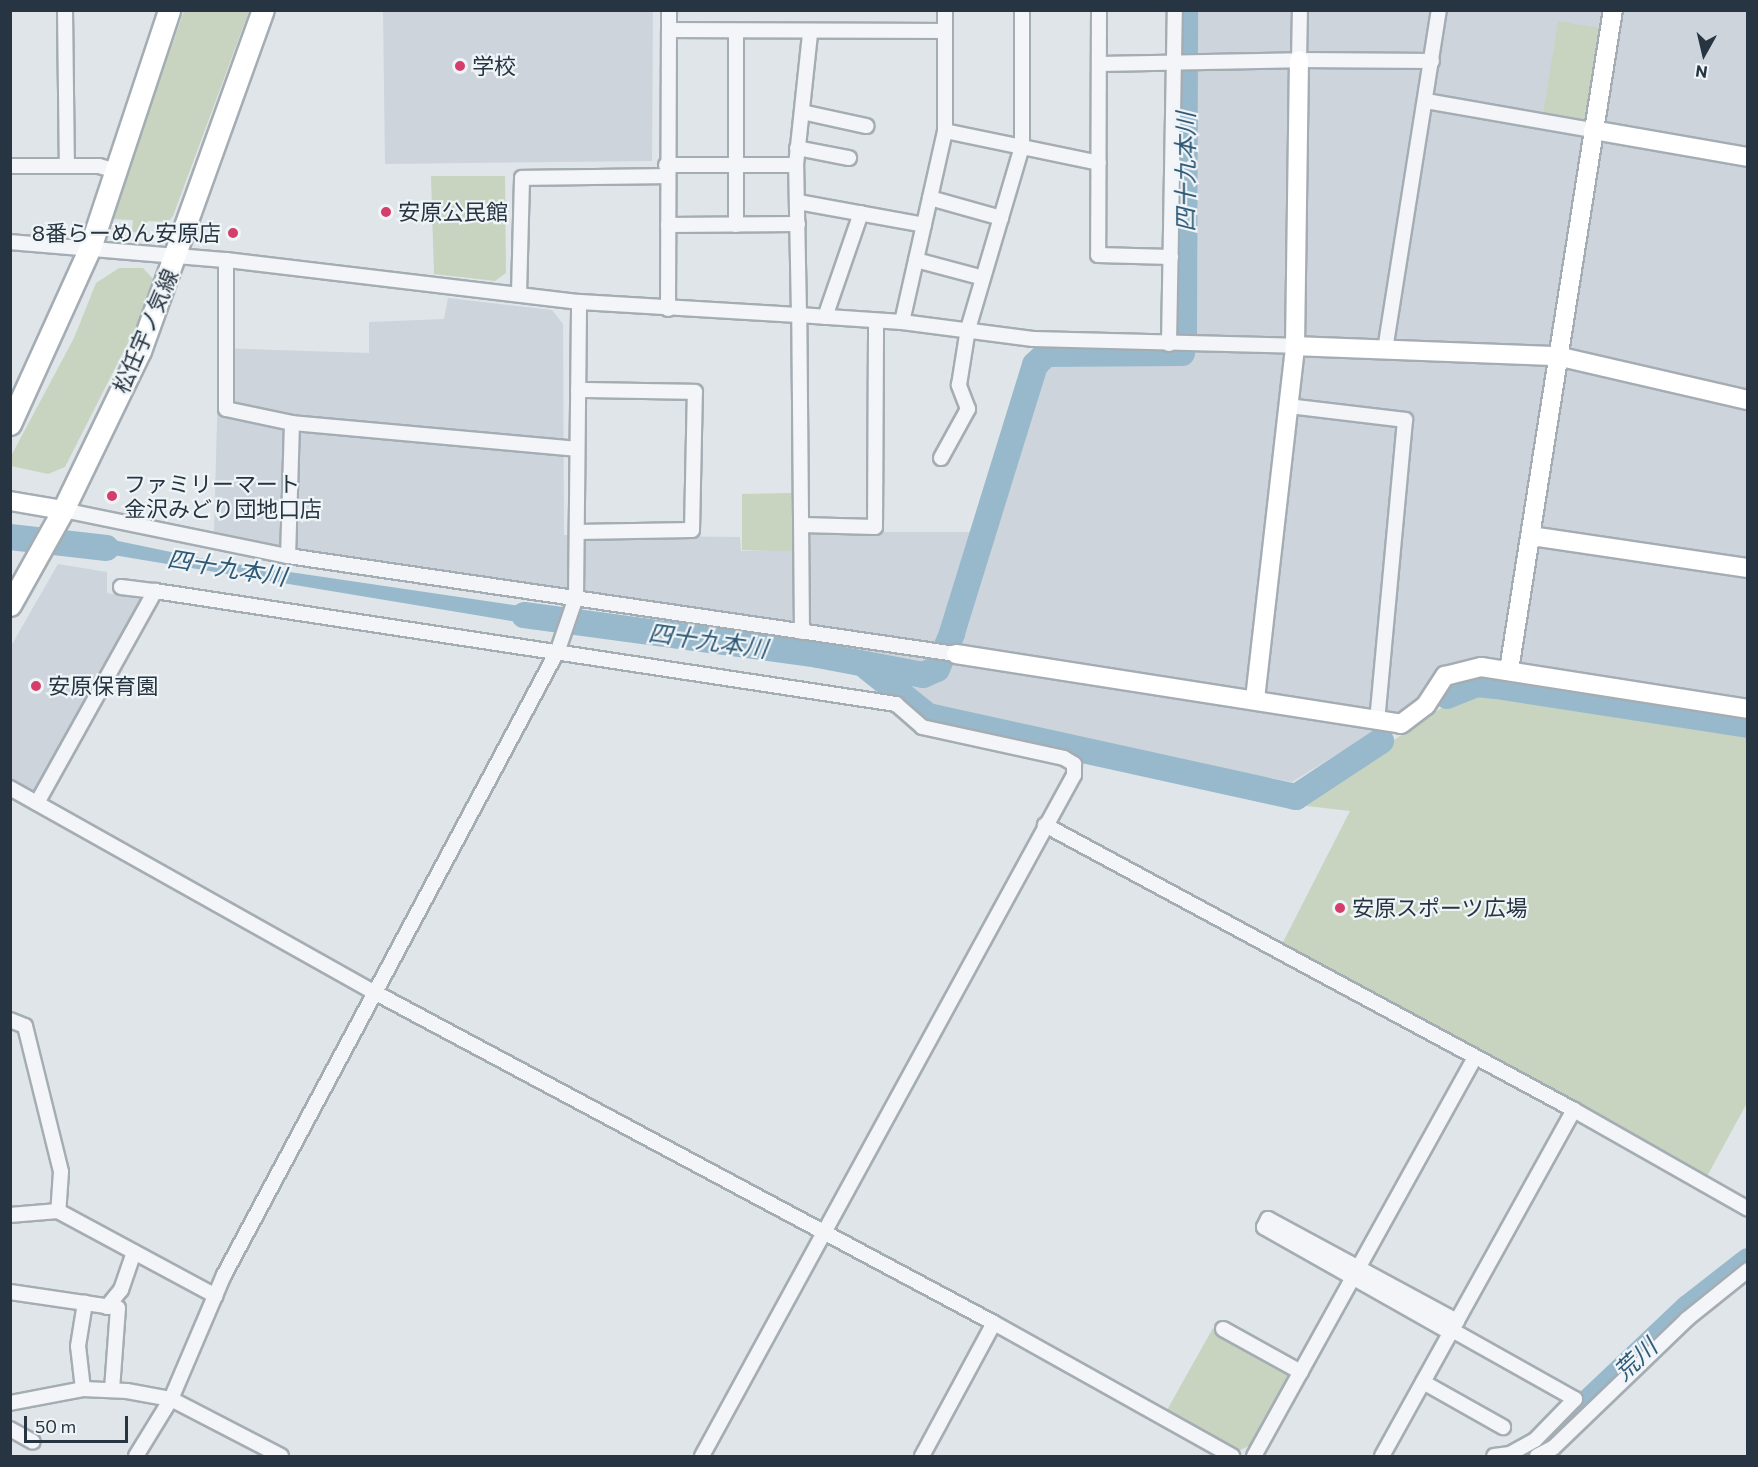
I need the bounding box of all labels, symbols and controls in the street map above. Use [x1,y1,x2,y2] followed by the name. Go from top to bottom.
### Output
[1674,24,1734,84] north arrow
[472,53,516,79] place label: 学校
[453,59,467,73] marker: 学校
[1694,62,1709,83] text: N
[1171,112,1199,232] water label: 四十九本川
[398,199,508,225] place label: 安原公民館
[379,205,393,219] marker: 安原公民館
[32,220,221,246] place label: 8番らーめん安原店
[226,226,240,240] marker: 8番らーめん安原店
[107,265,183,397] street label: 松任宇ノ気線
[124,470,322,522] place label: ファミリーマート 金沢みどり団地口店
[105,489,119,503] marker: ファミリーマート 金沢みどり団地口店
[165,543,289,591] water label: 四十九本川
[647,617,769,663] water label: 四十九本川
[48,673,158,699] place label: 安原保育園
[29,679,43,693] marker: 安原保育園
[1352,895,1528,921] place label: 安原スポーツ広場
[1333,901,1347,915] marker: 安原スポーツ広場
[1608,1332,1662,1386] water label: 荒川
[27,1404,130,1442] scale bar
[35,1415,76,1437] text: 50 m

